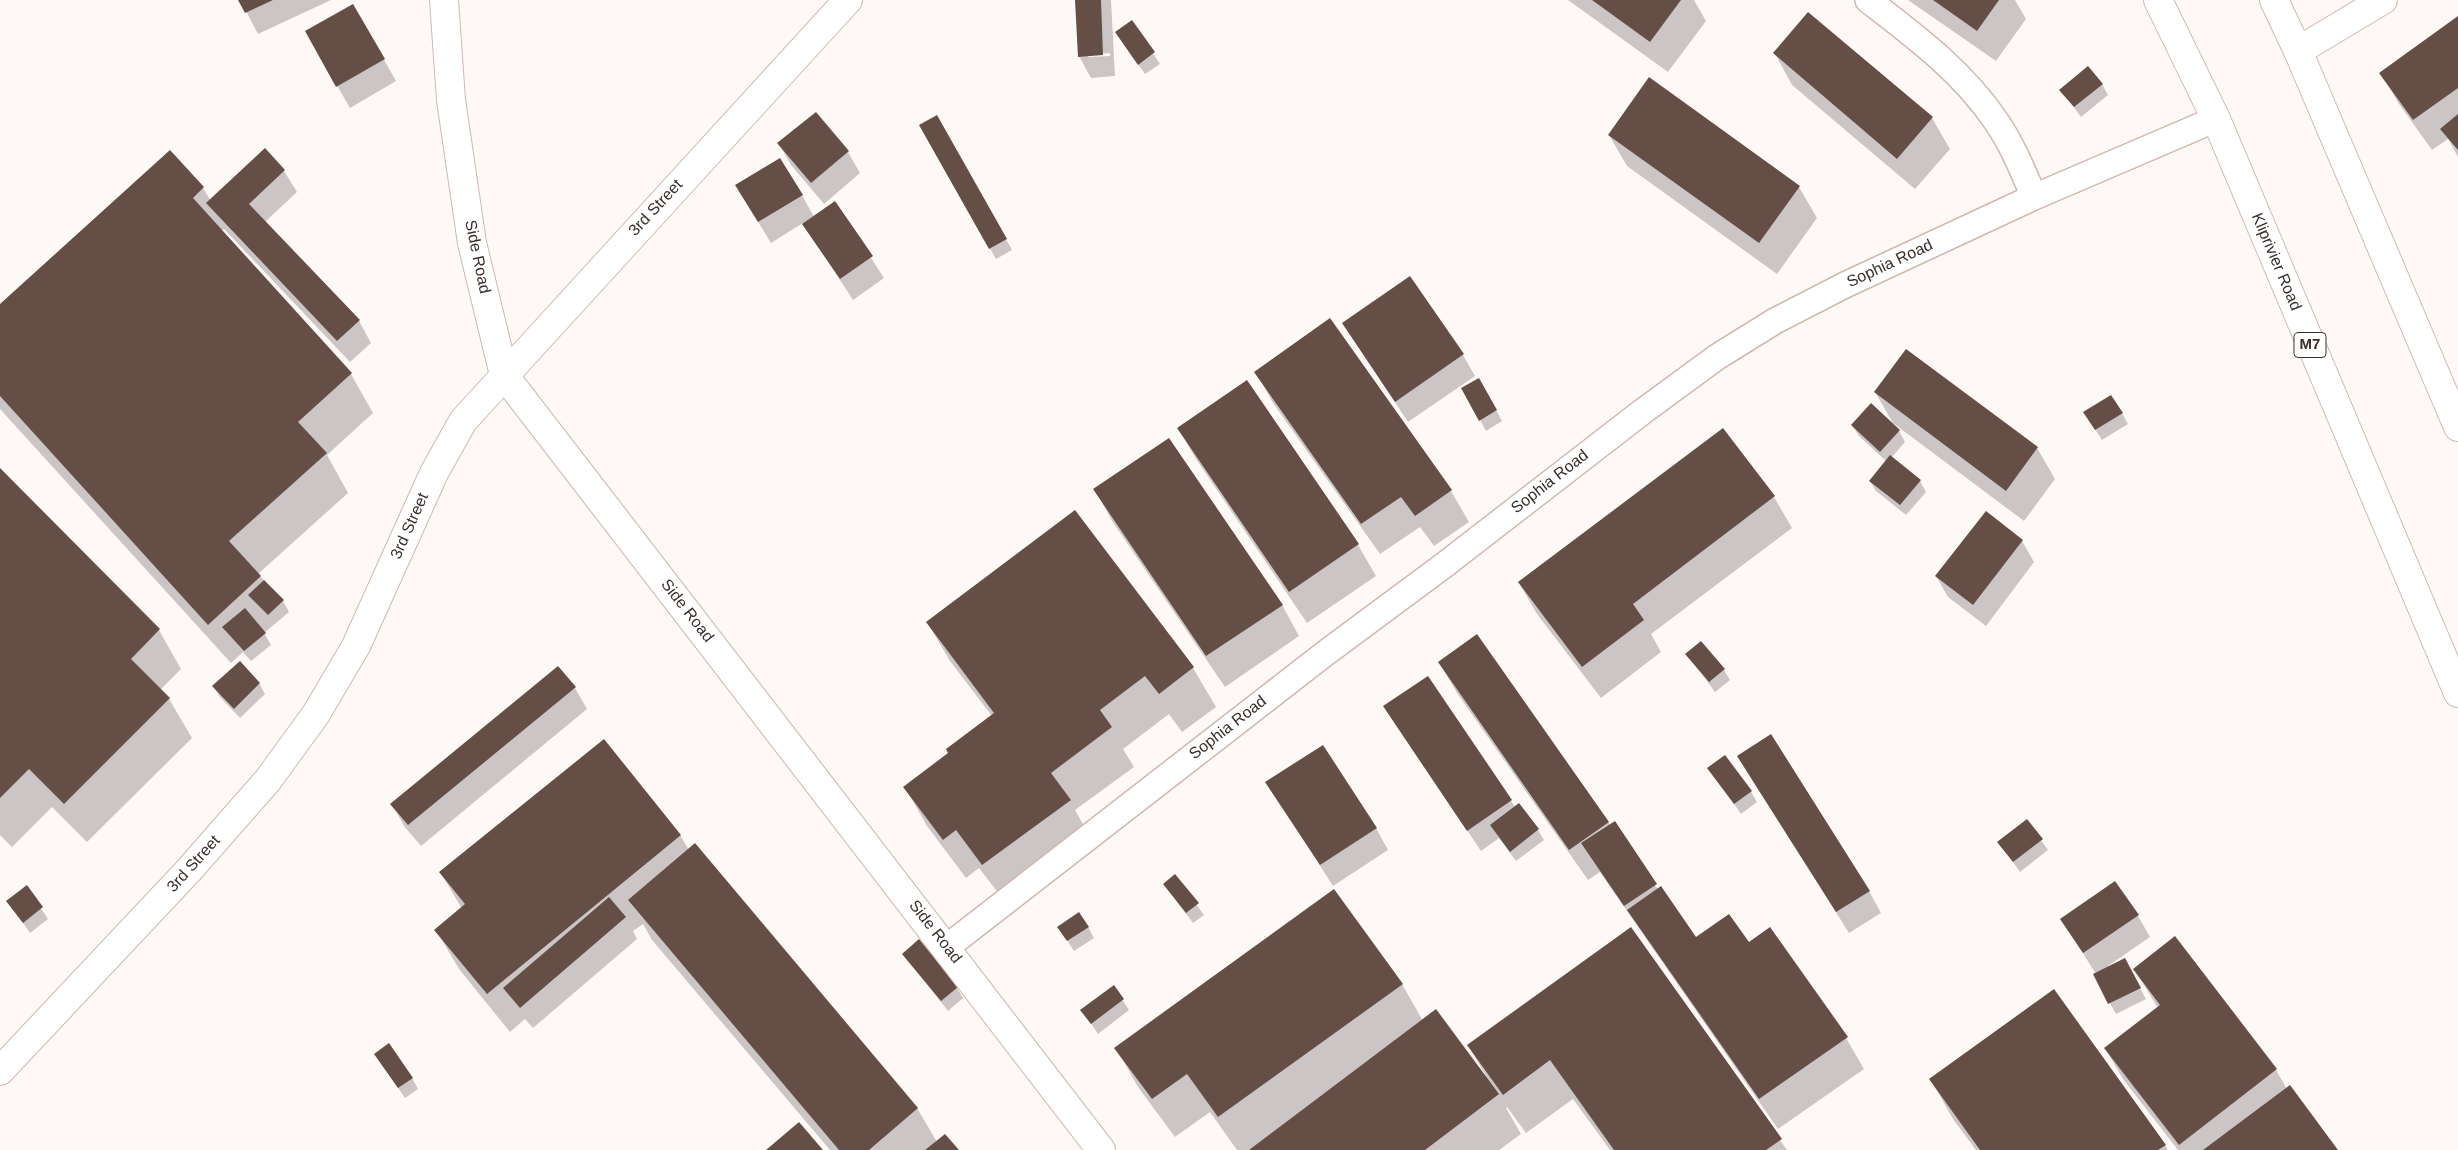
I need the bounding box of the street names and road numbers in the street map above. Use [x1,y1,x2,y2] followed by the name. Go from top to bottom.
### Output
[625,176,687,240] street label: 3rd Street
[2247,210,2305,314] street label: Kliprivier Road
[460,218,494,296] street label: Side Road
[1844,236,1936,292] street label: Sophia Road
[2294,332,2326,358] road number: M7
[1508,446,1592,518] street label: Sophia Road
[387,490,433,562] street label: 3rd Street
[656,576,718,646] street label: Side Road
[1186,692,1270,764] street label: Sophia Road
[163,831,225,897] street label: 3rd Street
[904,897,966,967] street label: Side Road

